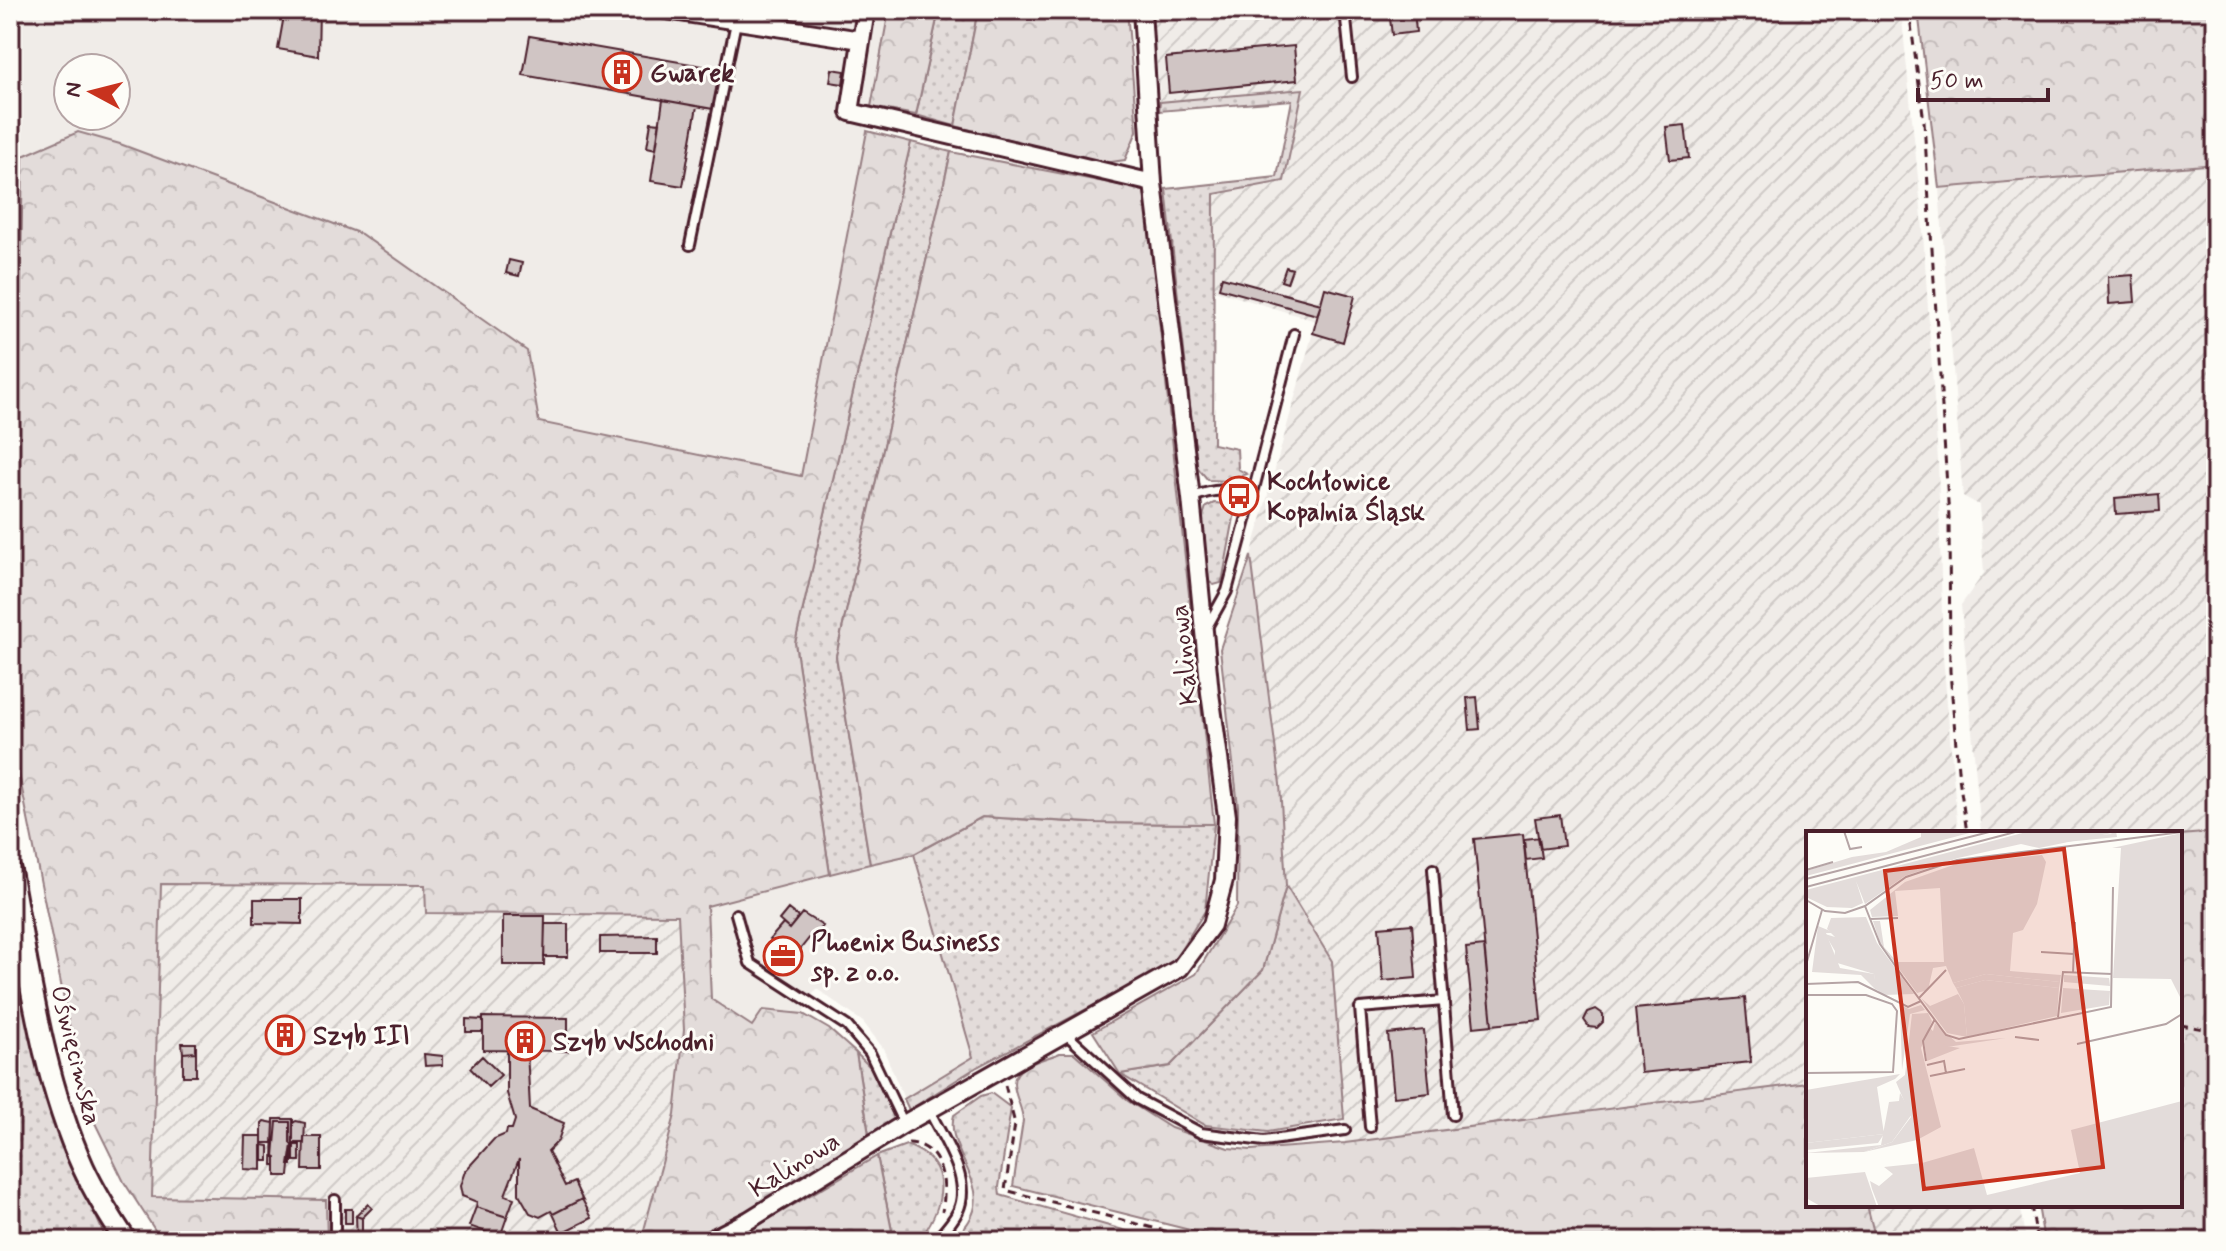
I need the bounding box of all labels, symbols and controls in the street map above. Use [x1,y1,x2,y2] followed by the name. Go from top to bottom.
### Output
[601,51,643,93] building icon: Gwarek
[52,52,132,132] north arrow
[1918,52,2048,102] scale bar
[650,57,734,91] place label: Gwarek
[1930,66,1984,97] text: 50 m
[59,81,89,99] text: N
[1267,466,1425,530] place label: Kochłowice Kopalnia Śląsk
[1218,475,1260,517] bus stop icon: Kochłowice Kopalnia Śląsk
[1163,603,1207,707] street label: Kalinowa
[1806,831,2182,1207] inset map
[810,926,1000,990] place label: Phoenix Business sp. z o.o.
[762,935,804,977] office icon: Phoenix Business sp. z o.o.
[41,982,109,1129] street label: Oświęcimska
[264,1014,306,1056] building icon: Szyb III
[313,1020,410,1054] place label: Szyb III
[504,1020,546,1062] building icon: Szyb Wschodni
[553,1026,714,1060] place label: Szyb Wschodni
[743,1125,847,1207] street label: Kalinowa

